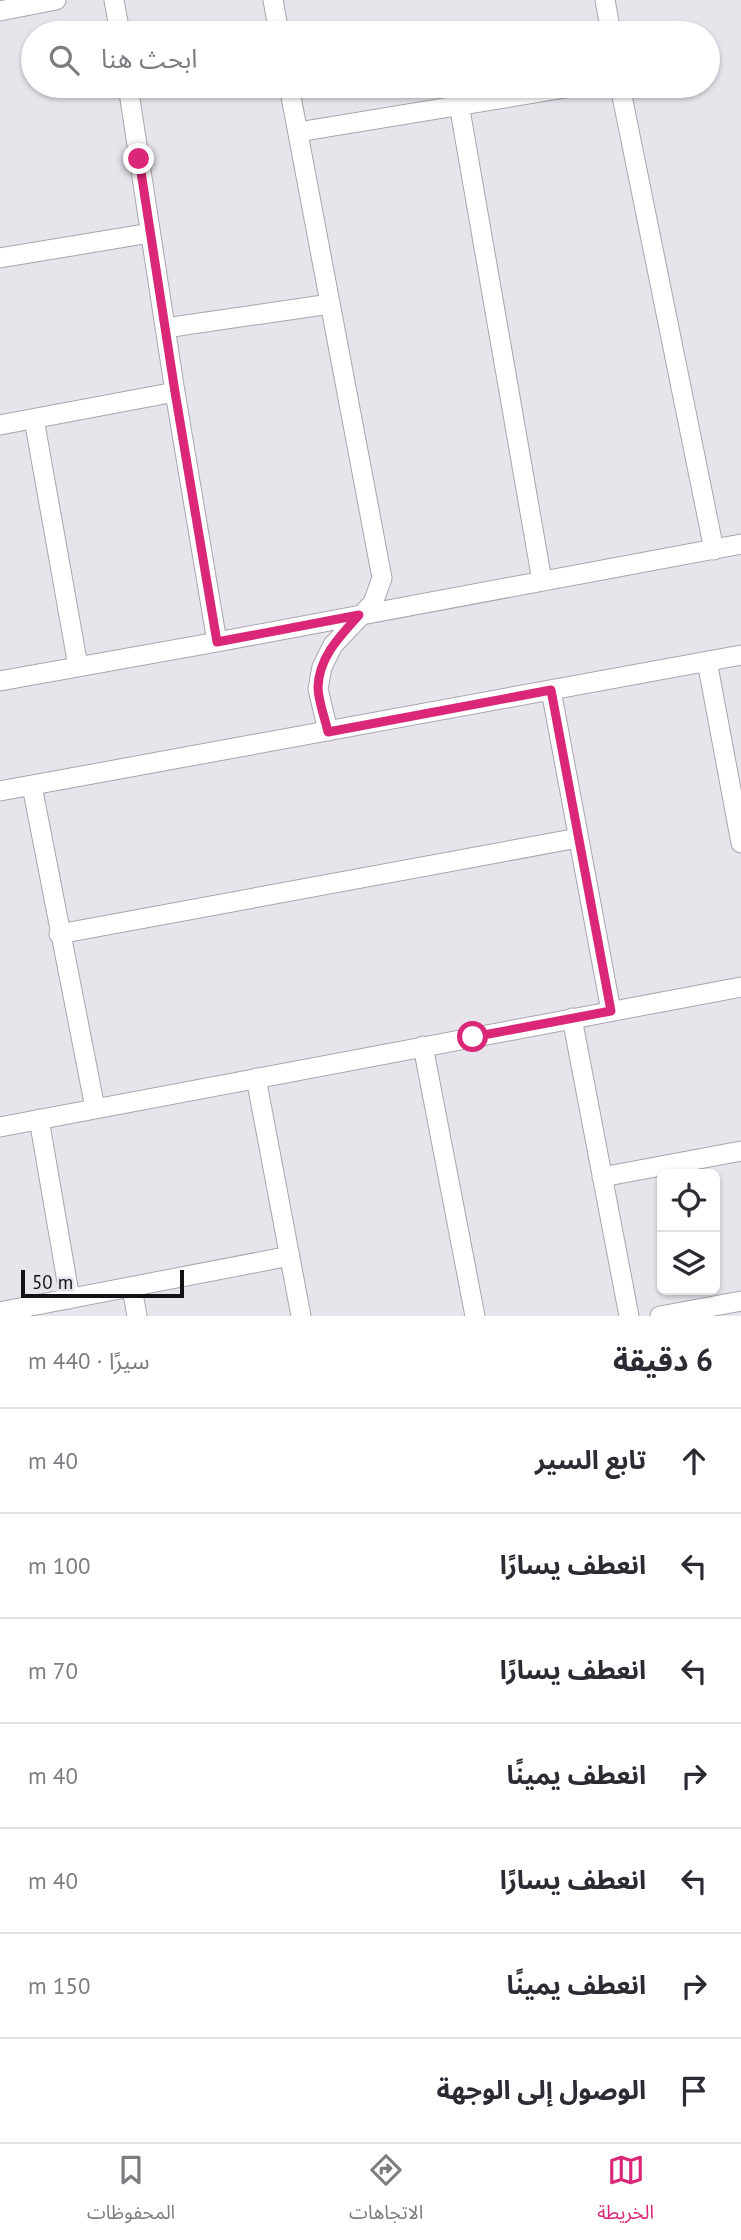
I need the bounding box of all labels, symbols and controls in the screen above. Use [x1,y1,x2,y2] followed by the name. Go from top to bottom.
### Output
[21,21,720,98] search box
[45,41,83,79] icon: search
[101,42,198,75] text: ابحث هنا
[123,143,154,174] route end
[457,1021,488,1052] route start
[657,1169,720,1295] map controls
[657,1169,720,1232] button: locate
[657,1232,720,1295] button: layers
[21,1267,184,1299] scale bar
[32,1270,73,1294] text: 50 m
[613,1340,713,1379] text: 6 دقيقة
[28,1346,150,1375] text: سيرًا · 440 m
[675,1442,713,1480] icon: ahead
[535,1443,646,1476] text: تابع السير
[28,1446,78,1475] text: 40 m
[675,1547,713,1585] icon: left
[500,1548,646,1581] text: انعطف يسارًا
[28,1551,90,1580] text: 100 m
[675,1652,713,1690] icon: left
[500,1653,646,1686] text: انعطف يسارًا
[28,1656,78,1685] text: 70 m
[675,1757,713,1795] icon: right
[506,1758,646,1791] text: انعطف يمينًا
[28,1761,78,1790] text: 40 m
[675,1862,713,1900] icon: left
[500,1863,646,1896] text: انعطف يسارًا
[28,1866,78,1895] text: 40 m
[675,1967,713,2005] icon: right
[506,1968,646,2001] text: انعطف يمينًا
[28,1971,90,2000] text: 150 m
[675,2072,713,2110] icon: arrive
[437,2073,646,2106] text: الوصول إلى الوجهة
[87,2151,175,2233] tab: المحفوظات
[349,2151,423,2233] tab: الاتجاهات
[597,2151,654,2233] tab: الخريطة

